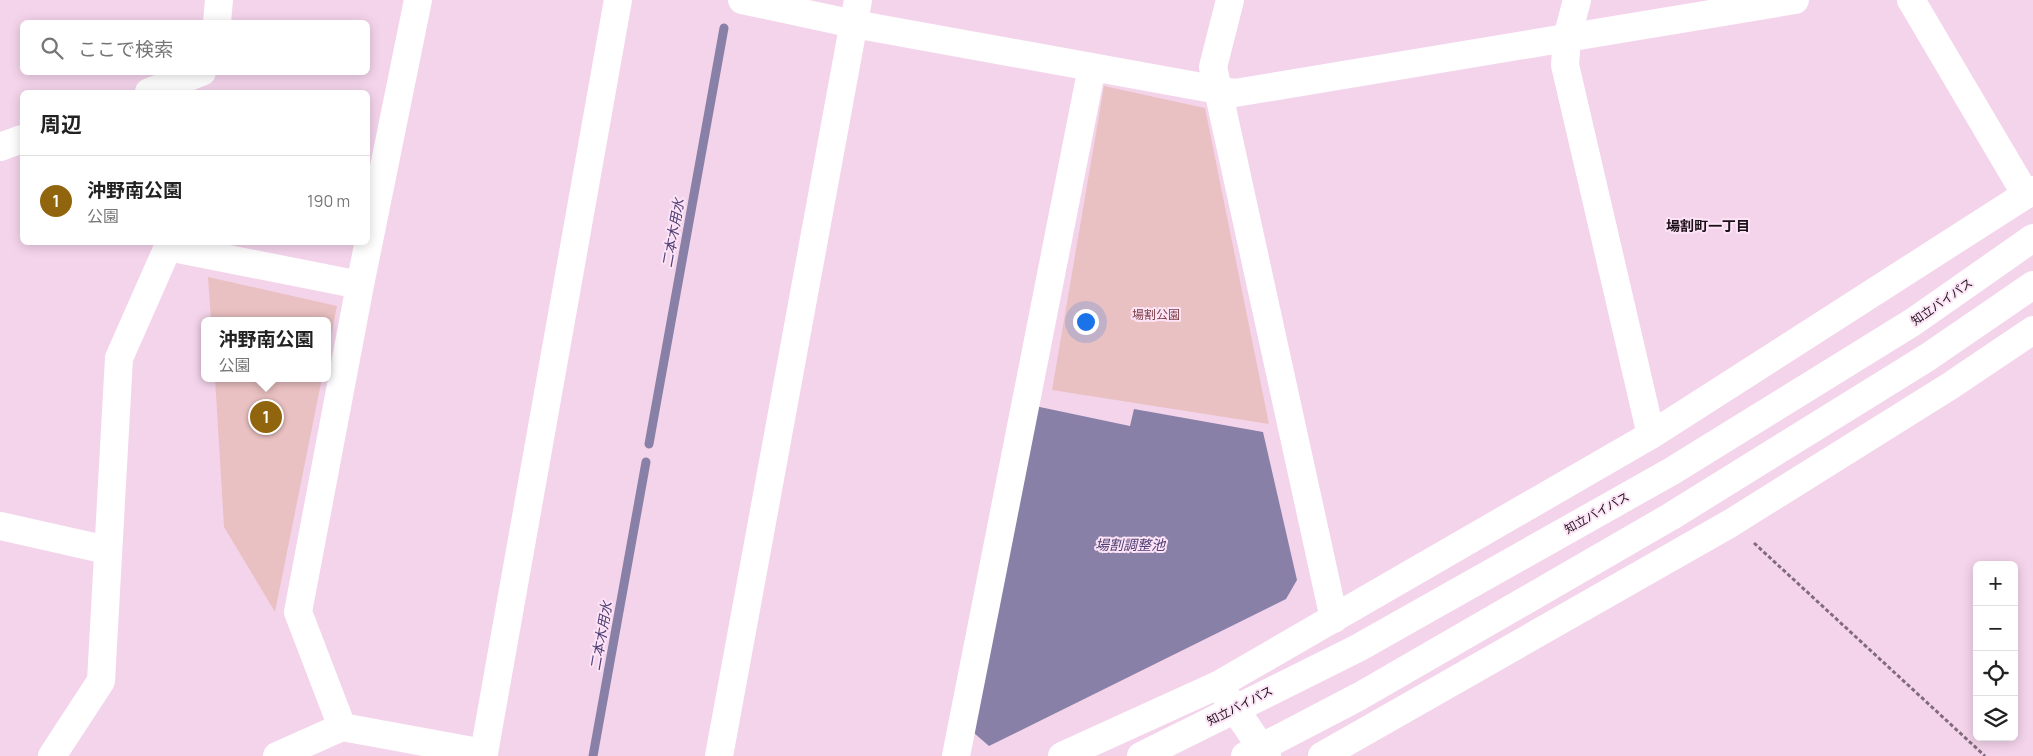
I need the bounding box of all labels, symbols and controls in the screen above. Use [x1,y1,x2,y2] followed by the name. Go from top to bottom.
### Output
[20,20,370,75] search box
[38,34,66,62] icon: search
[78,36,173,62] text: ここで検索
[40,110,82,138] text: 周辺
[87,177,182,203] text: 沖野南公園
[52,190,60,212] text: 1
[307,190,350,212] text: 190 m
[657,195,688,269] water label: 二本木用水
[87,205,119,227] text: 公園
[1666,216,1750,235] district label: 場割町一丁目
[1907,274,1976,329] street label: 知立バイパス
[1132,306,1180,323] park label: 場割公園
[1073,309,1099,335] your location
[201,317,331,382] popup
[218,326,314,352] text: 沖野南公園
[218,354,251,376] text: 公園
[250,398,282,436] pin: 1
[1561,488,1632,537] street label: 知立バイパス
[1095,535,1167,554] water label: 場割調整池
[1973,561,2018,741] map controls
[1973,561,2018,606] button: +
[585,598,616,672] water label: 二本木用水
[1973,606,2018,651] button: −
[1973,651,2018,696] button: locate
[1204,682,1276,729] street label: 知立バイパス
[1973,696,2018,741] button: layers

